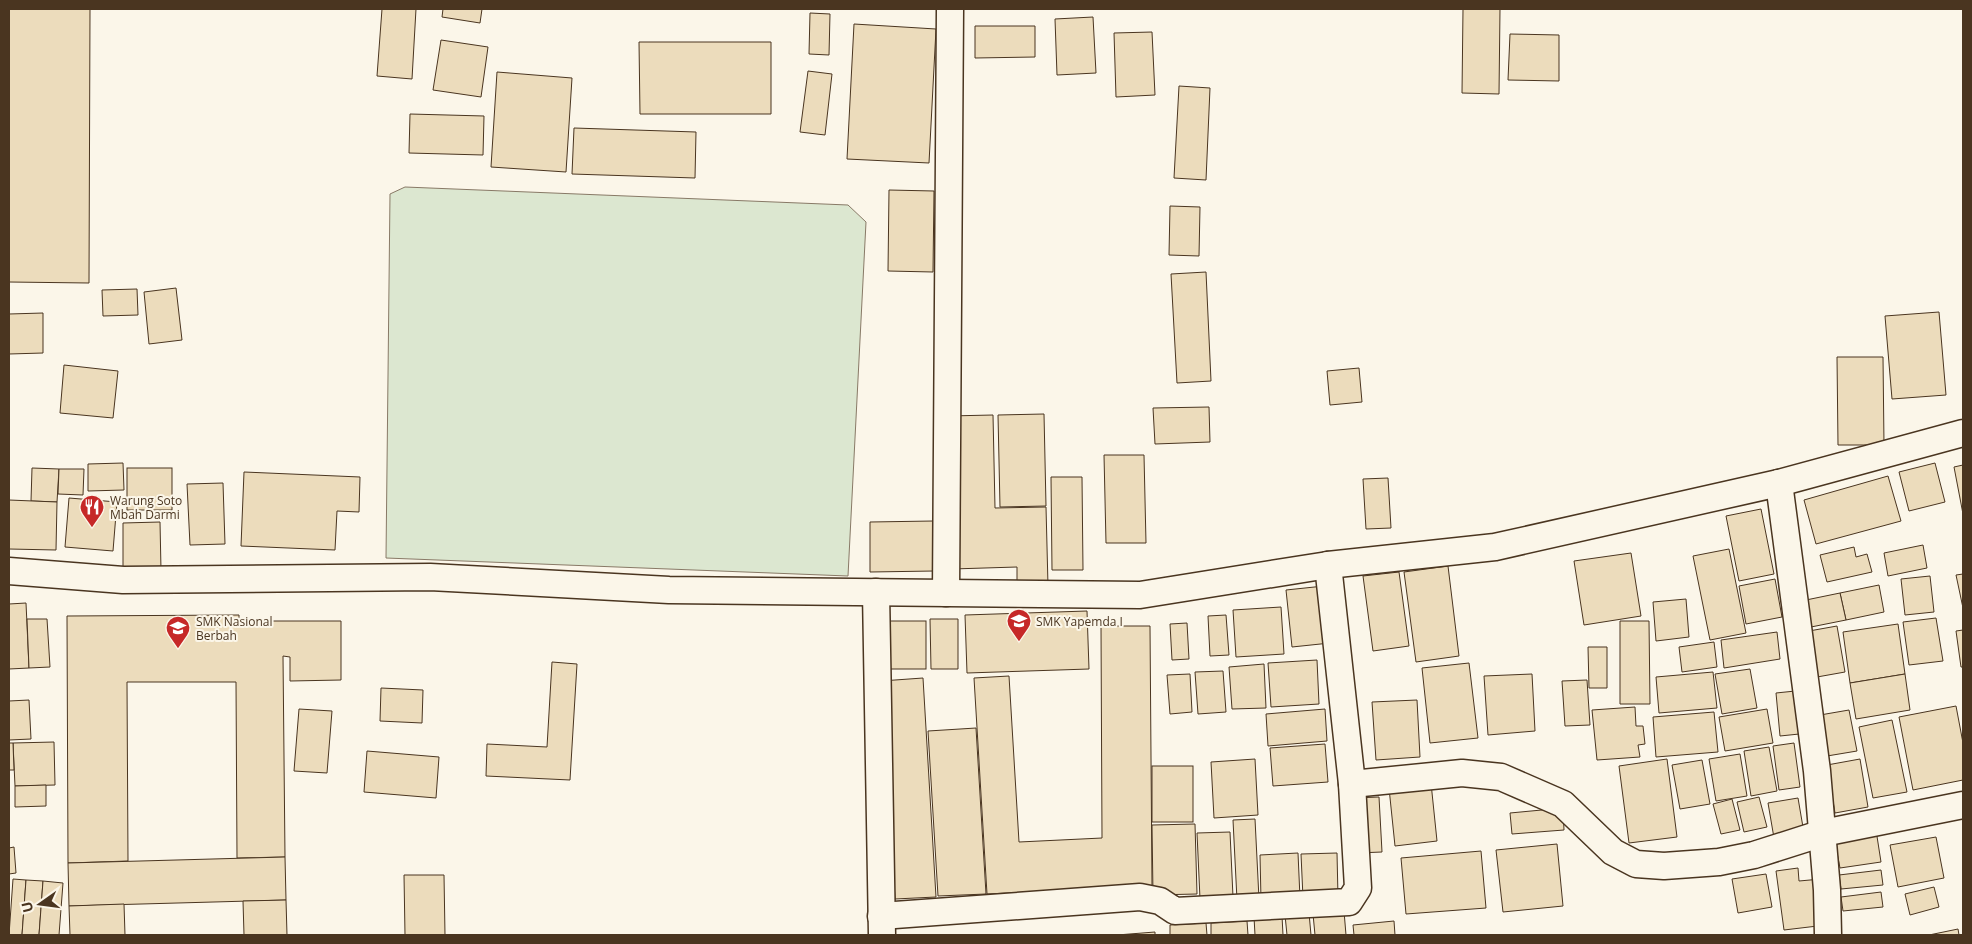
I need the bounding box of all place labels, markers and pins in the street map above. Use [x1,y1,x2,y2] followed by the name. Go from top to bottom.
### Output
[110,492,182,523] place label: Warung Soto Mbah Darmi
[79,494,105,528] restaurant icon: Warung Soto Mbah Darmi
[1006,608,1032,642] school or university icon: SMK Yapemda I
[196,613,273,644] place label: SMK Nasional Berbah
[1036,613,1123,630] place label: SMK Yapemda I
[165,615,191,649] school or university icon: SMK Nasional Berbah

